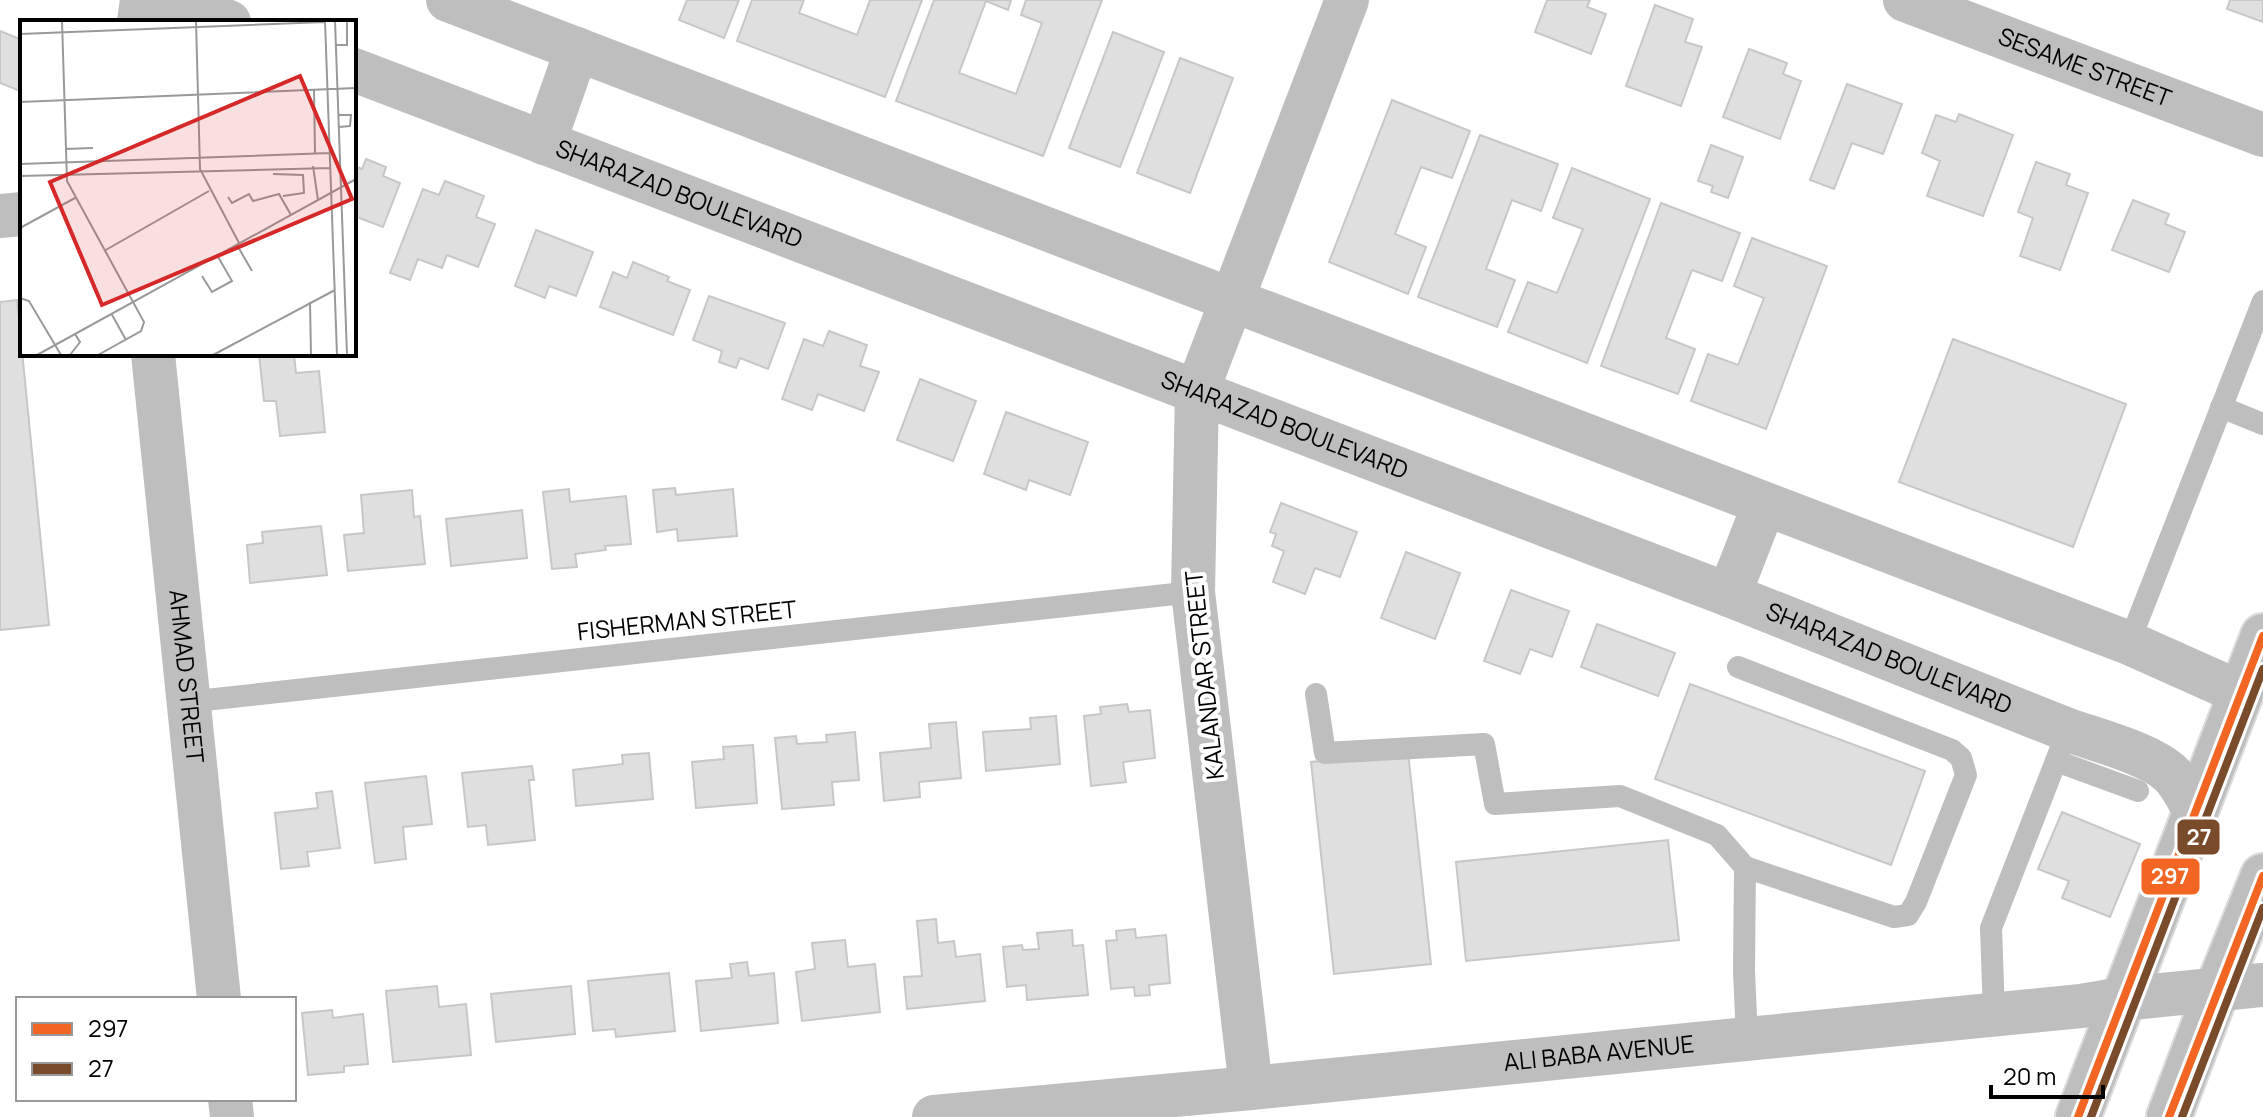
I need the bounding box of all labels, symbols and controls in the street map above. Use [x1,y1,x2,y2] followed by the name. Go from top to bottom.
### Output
[1994,19,2177,114] street label: SESAME STREET
[20,20,356,356] inset map
[551,131,808,255] street label: SHARAZAD BOULEVARD
[1157,362,1413,486] street label: SHARAZAD BOULEVARD
[1176,568,1231,781] street label: KALANDAR STREET
[162,588,213,765] street label: AHMAD STREET
[576,592,799,647] street label: FISHERMAN STREET
[1762,594,2017,721] street label: SHARAZAD BOULEVARD
[2176,818,2221,856] line badge: 27
[2187,822,2211,852] text: 27
[2140,857,2201,896] line badge: 297
[2151,861,2189,891] text: 297
[16,997,296,1101] legend
[88,1011,128,1044] text: 297
[1502,1026,1696,1078] street label: ALI BABA AVENUE
[1991,1049,2103,1099] scale bar
[88,1051,114,1084] text: 27
[2003,1059,2056,1092] text: 20 m

